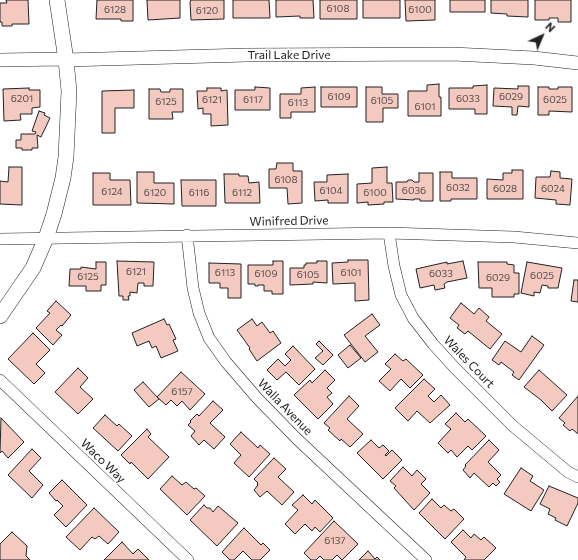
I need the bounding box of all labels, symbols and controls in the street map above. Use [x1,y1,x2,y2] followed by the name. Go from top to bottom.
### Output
[327,3,349,15] house number: 6108
[104,4,126,16] house number: 6128
[408,4,432,16] house number: 6100
[196,5,218,17] house number: 6120
[522,16,562,56] north arrow
[543,19,558,35] text: N
[247,48,331,62] street label: Trail Lake Drive
[328,91,350,103] house number: 6109
[499,91,523,103] house number: 6029
[11,93,33,105] house number: 6201
[456,93,480,105] house number: 6033
[202,94,222,106] house number: 6121
[243,94,263,106] house number: 6117
[543,94,567,106] house number: 6025
[371,95,393,107] house number: 6105
[155,96,177,108] house number: 6125
[288,97,308,109] house number: 6113
[414,101,436,113] house number: 6101
[275,174,297,186] house number: 6108
[446,182,470,194] house number: 6032
[493,183,517,195] house number: 6028
[541,183,565,195] house number: 6024
[320,185,342,197] house number: 6104
[402,185,426,197] house number: 6036
[101,186,123,198] house number: 6124
[144,187,166,199] house number: 6120
[189,187,209,199] house number: 6116
[232,187,252,199] house number: 6112
[363,187,387,199] house number: 6100
[249,213,329,229] street label: Winifred Drive
[126,266,146,278] house number: 6121
[215,267,235,279] house number: 6113
[340,267,362,279] house number: 6101
[255,268,277,280] house number: 6109
[429,268,453,280] house number: 6033
[297,269,319,281] house number: 6105
[530,270,554,282] house number: 6025
[77,271,99,283] house number: 6125
[486,272,510,284] house number: 6029
[441,333,497,391] street label: Wales Court
[255,376,315,438] street label: Walla Avenue
[171,386,193,398] house number: 6157
[77,436,129,486] street label: Waco Way
[324,535,346,547] house number: 6137

